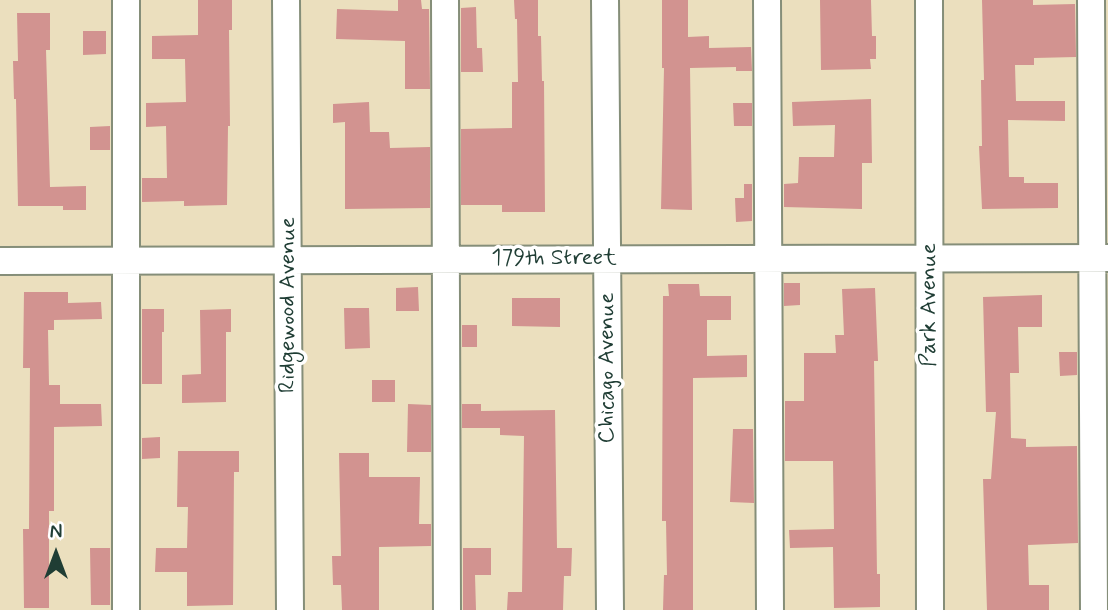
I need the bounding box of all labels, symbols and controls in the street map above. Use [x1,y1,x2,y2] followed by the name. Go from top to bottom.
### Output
[275,217,303,393] street label: Ridgewood Avenue
[916,243,944,367] street label: Park Avenue
[491,245,617,273] street label: 179th Street
[594,293,622,443] street label: Chicago Avenue
[21,519,91,589] north arrow
[50,520,62,545] text: N

